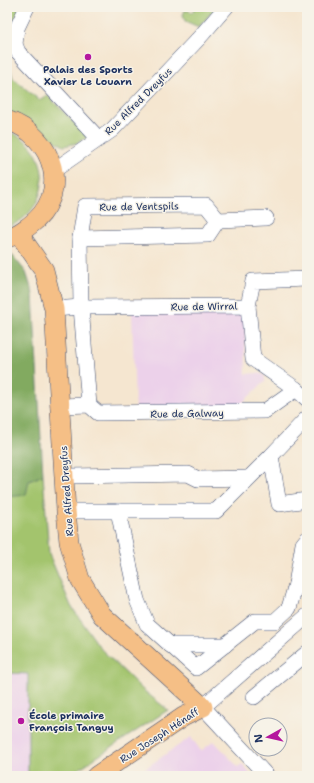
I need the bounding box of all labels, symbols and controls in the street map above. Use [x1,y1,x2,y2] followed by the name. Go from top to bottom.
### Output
[83,52,93,62] marker: Palais des Sports Xavier Le Louarn
[43,63,133,88] place label: Palais des Sports Xavier Le Louarn
[102,65,175,138] street label: Rue Alfred Dreyfus
[99,199,179,214] street label: Rue de Ventspils
[171,299,237,314] street label: Rue de Wirral
[150,406,224,421] street label: Rue de Galway
[57,445,76,537] street label: Rue Alfred Dreyfus
[117,705,202,766] street label: Rue Joseph Hénaff
[29,709,114,734] place label: École primaire François Tanguy
[16,716,26,726] marker: École primaire François Tanguy
[248,717,288,757] north arrow
[251,733,267,744] text: N

